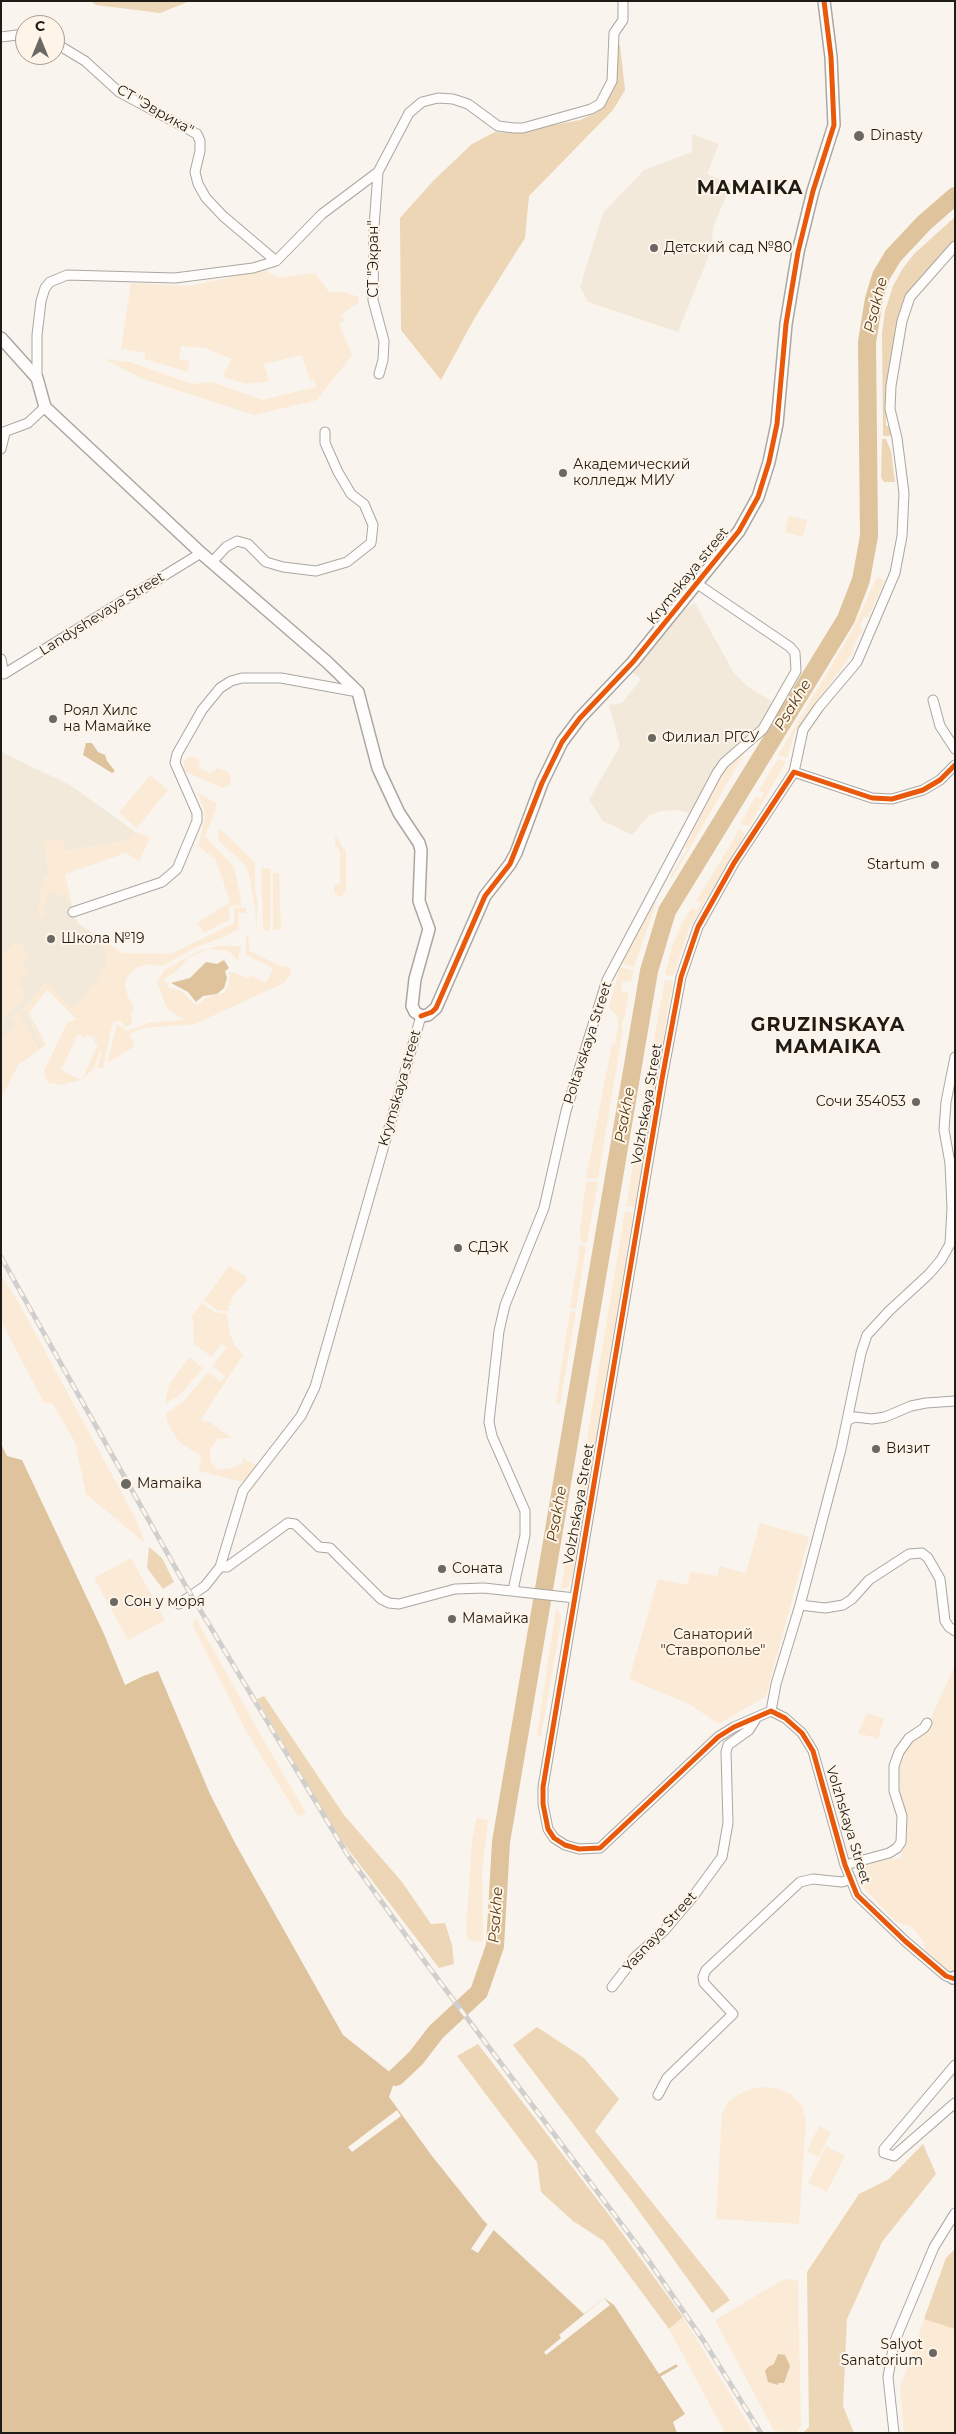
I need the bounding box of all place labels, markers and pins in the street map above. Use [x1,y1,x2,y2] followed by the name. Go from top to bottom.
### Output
[870,128,923,144] place label: Dinasty
[852,129,866,143] marker: Dinasty
[664,240,792,256] place label: Детский сад №80
[648,242,660,254] marker: Детский сад №80
[573,457,690,490] place label: Академический колледж МИУ
[557,467,569,479] marker: Академический колледж МИУ
[63,703,151,736] place label: Роял Хилс на Мамайке
[47,713,59,725] marker: Роял Хилс на Мамайке
[662,730,759,746] place label: Филиал РГСУ
[646,732,658,744] marker: Филиал РГСУ
[867,857,925,873] place label: Startum
[929,859,941,871] marker: Startum
[61,931,145,947] place label: Школа №19
[45,933,57,945] marker: Школа №19
[816,1094,906,1110] place label: Сочи 354053
[910,1096,922,1108] marker: Сочи 354053
[468,1240,509,1256] place label: СДЭК
[452,1242,464,1254] marker: СДЭК
[886,1441,930,1457] place label: Визит
[870,1443,882,1455] marker: Визит
[137,1476,202,1492] place label: Mamaika
[119,1477,133,1491] marker: Mamaika
[452,1561,503,1577] place label: Соната
[436,1563,448,1575] marker: Соната
[124,1594,205,1610] place label: Сон у моря
[108,1596,120,1608] marker: Сон у моря
[462,1611,529,1627] place label: Мамайка
[446,1613,458,1625] marker: Мамайка
[841,2337,923,2370] place label: Salyot Sanatorium
[927,2347,939,2359] marker: Salyot Sanatorium

